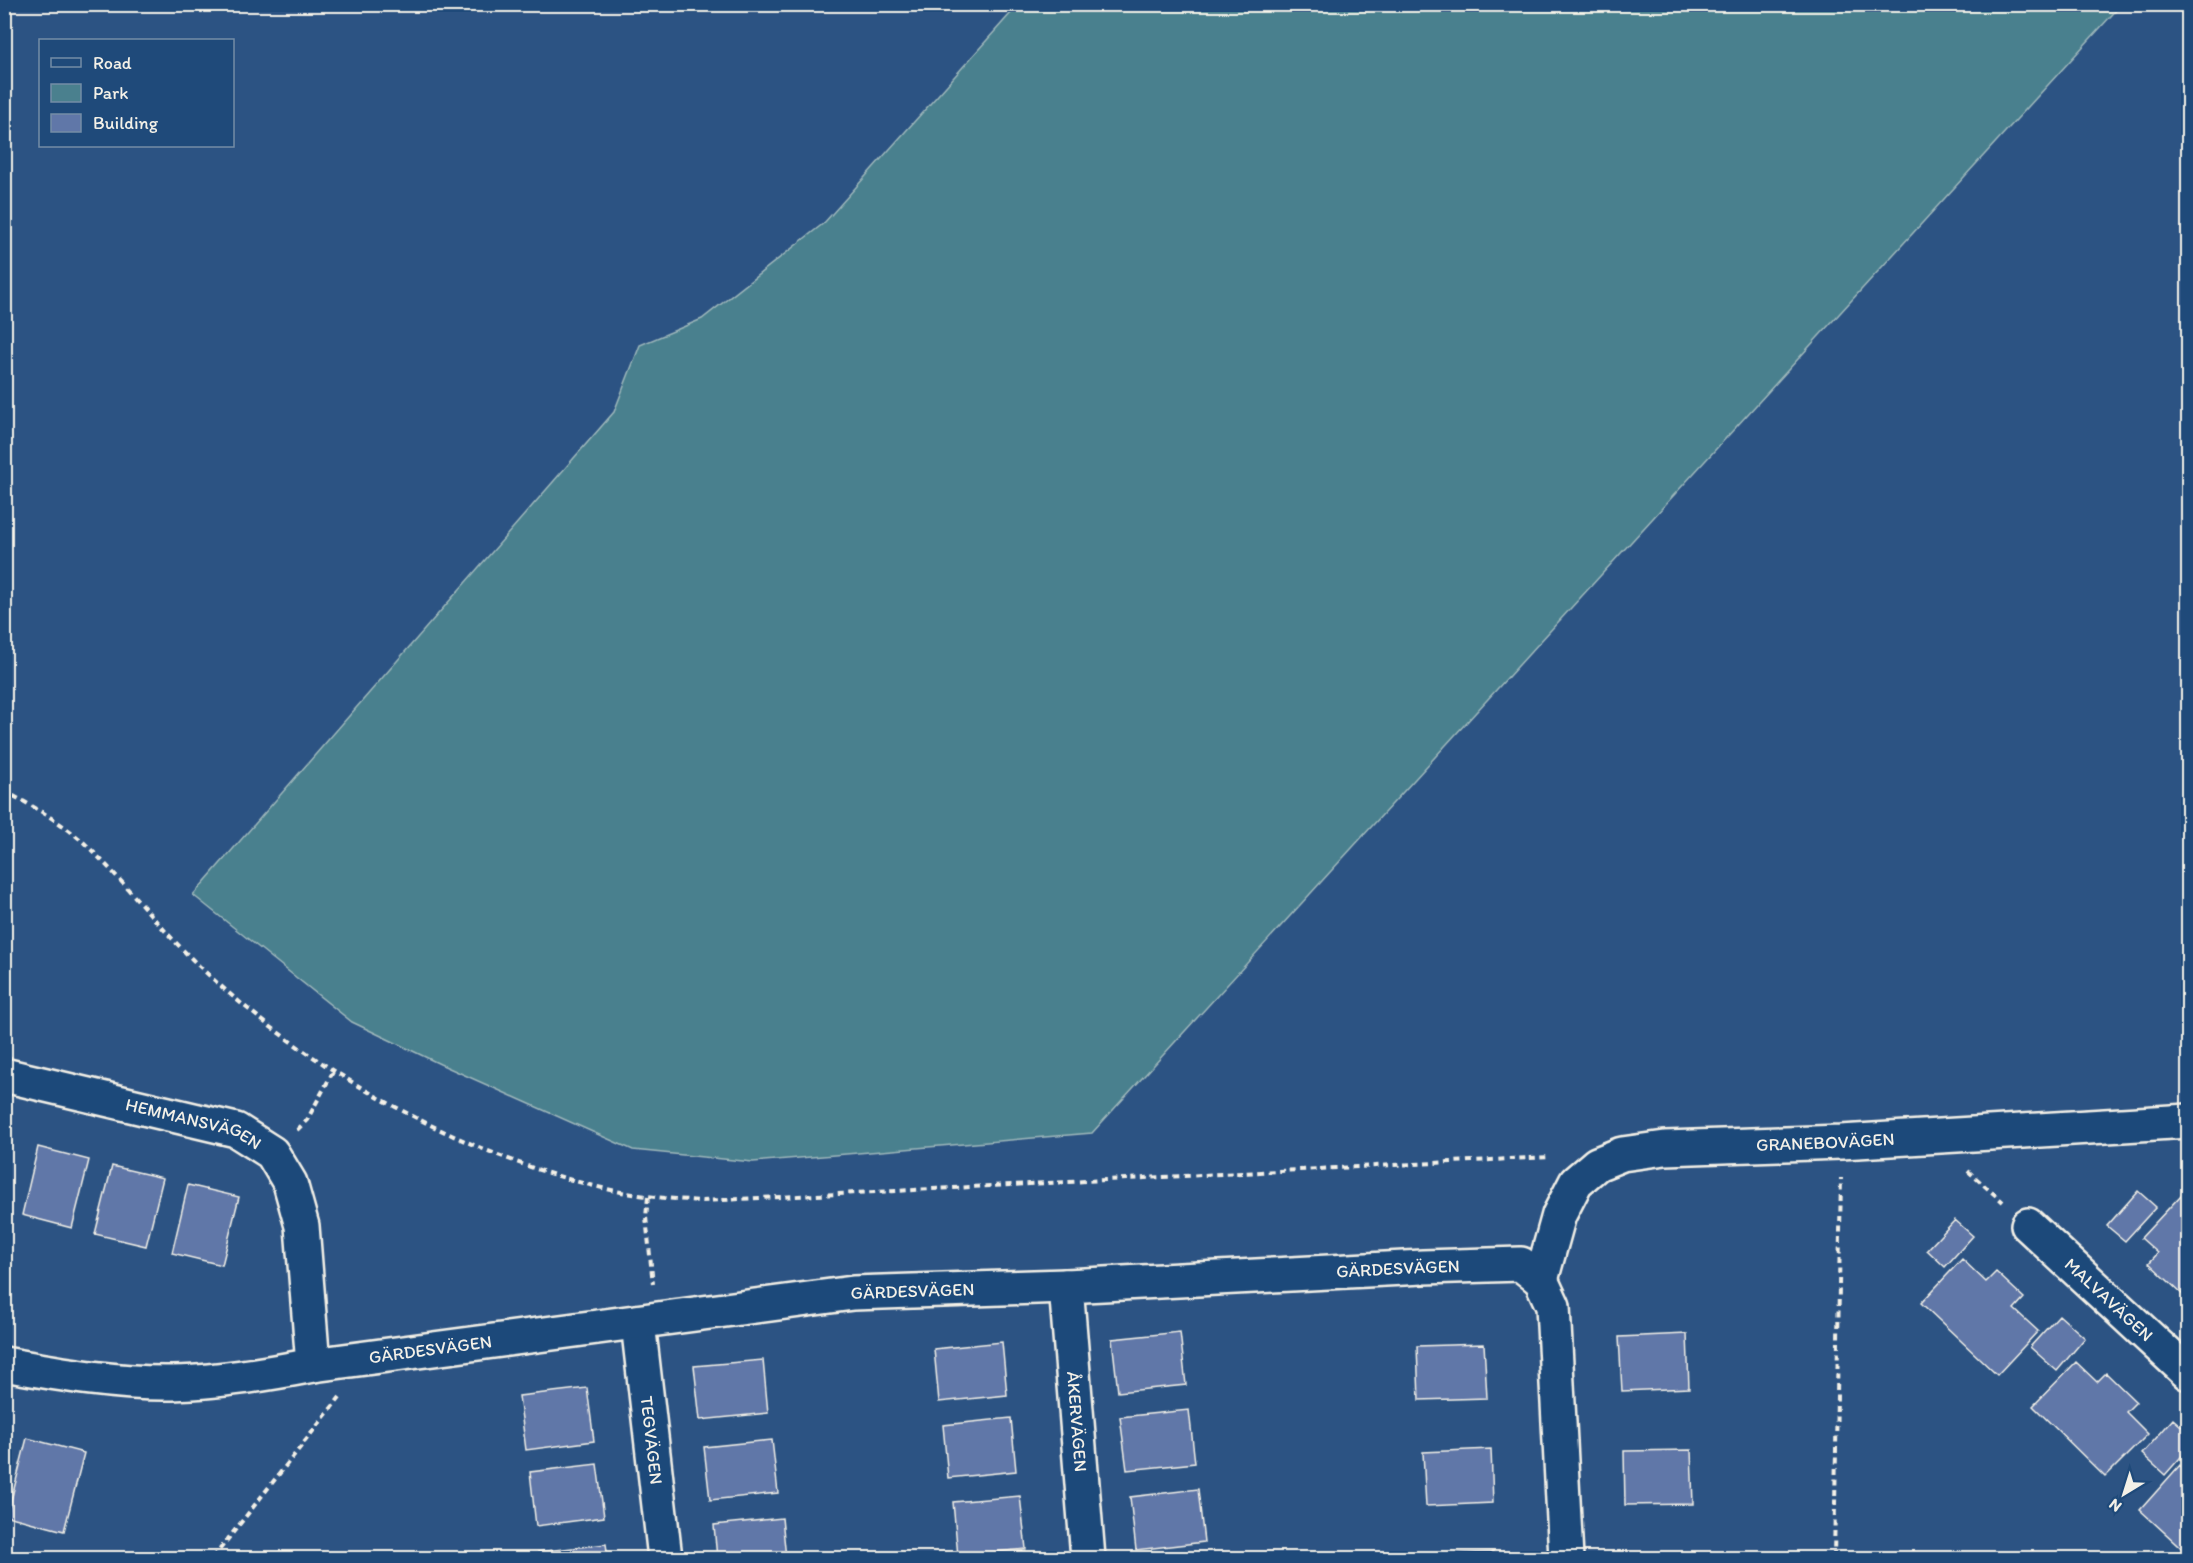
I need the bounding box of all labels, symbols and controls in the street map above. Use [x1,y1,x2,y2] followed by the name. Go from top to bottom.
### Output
[39,39,234,147] legend
[93,52,132,74] text: Road
[93,82,128,104] text: Park
[93,112,159,134] text: Building
[123,1093,266,1154] street label: HEMMANSVÄGEN
[1756,1128,1895,1156] street label: GRANEBOVÄGEN
[2060,1253,2158,1346] street label: MALVAVÄGEN
[1336,1255,1460,1283] street label: GÄRDESVÄGEN
[850,1278,975,1304] street label: GÄRDESVÄGEN
[367,1330,493,1368] street label: GÄRDESVÄGEN
[1062,1370,1092,1473] street label: ÅKERVÄGEN
[635,1395,667,1486] street label: TEGVÄGEN
[2094,1464,2154,1524] north arrow
[2105,1495,2125,1516] text: N

